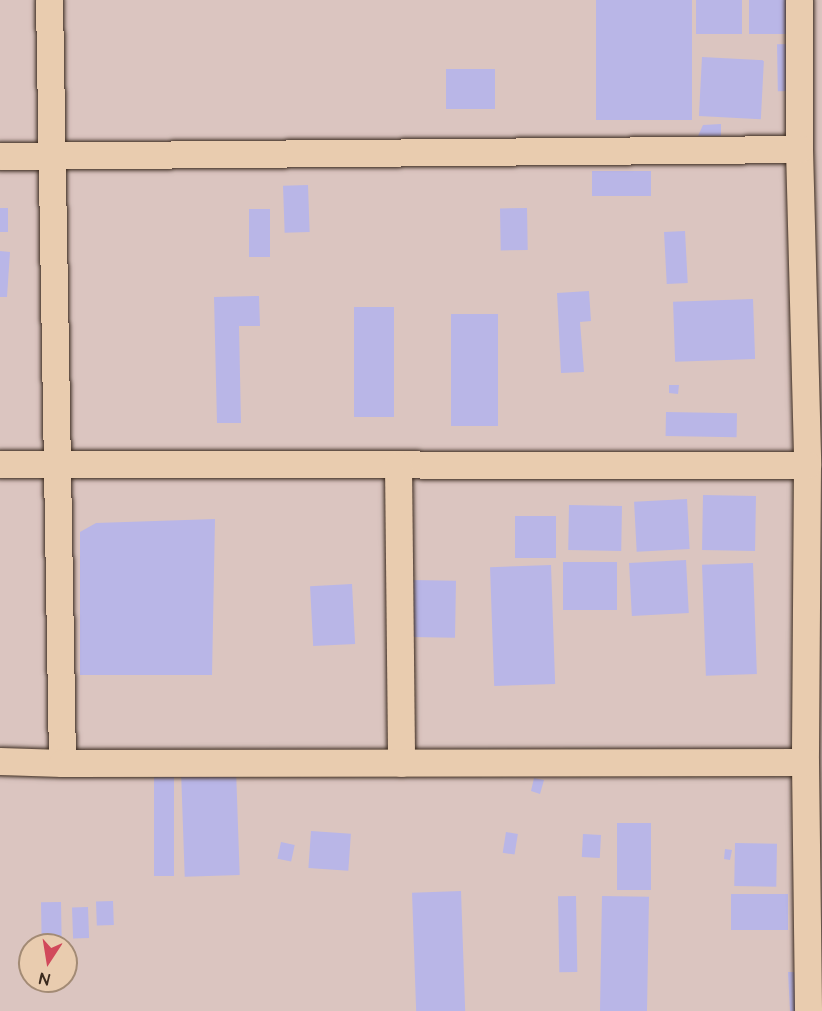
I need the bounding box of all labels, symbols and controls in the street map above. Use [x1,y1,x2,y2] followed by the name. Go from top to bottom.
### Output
[18,933,78,993] north arrow
[37,967,52,990] text: N

